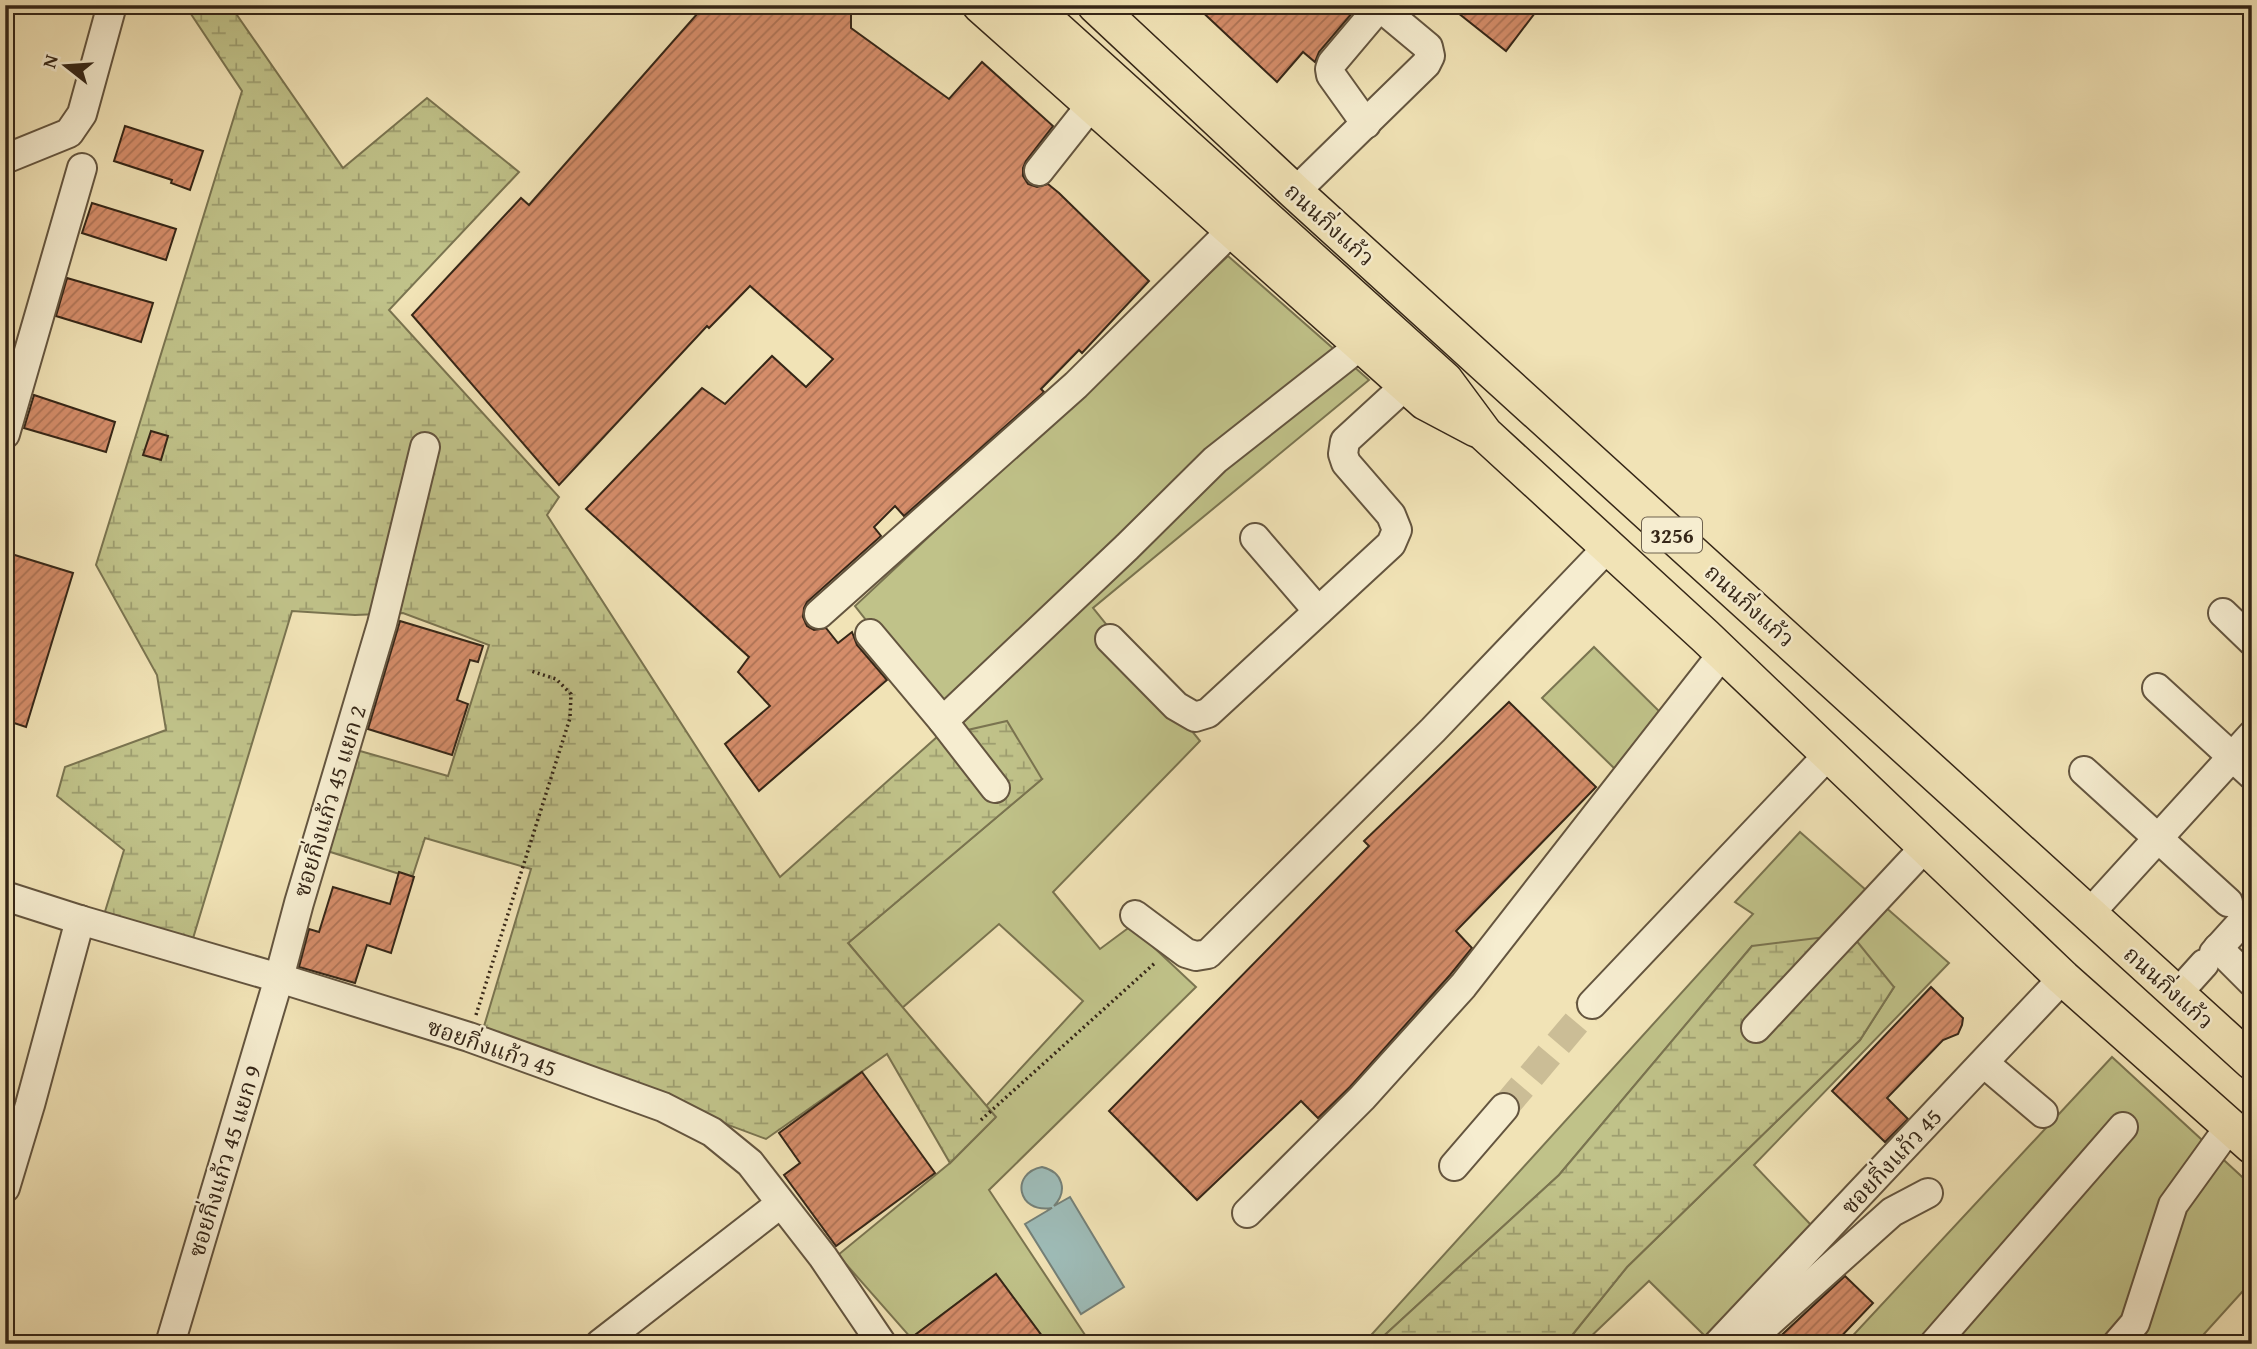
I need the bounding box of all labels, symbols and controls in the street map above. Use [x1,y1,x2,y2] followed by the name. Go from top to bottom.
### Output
[32,32,102,102] north arrow
[34,51,65,71] text: N
[1278,175,1382,273] street label: ถนนกิ่งแก้ว
[1642,518,1702,552] road number: 3256
[1698,556,1802,654] street label: ถนนกิ่งแก้ว
[284,701,374,901] street label: ซอยกิ่งแก้ว 45 แยก 2
[2117,938,2221,1036] street label: ถนนกิ่งแก้ว
[423,1009,561,1085] street label: ซอยกิ่งแก้ว 45
[179,1061,269,1261] street label: ซอยกิ่งแก้ว 45 แยก 9
[1833,1100,1949,1222] street label: ซอยกิ่งแก้ว 45

